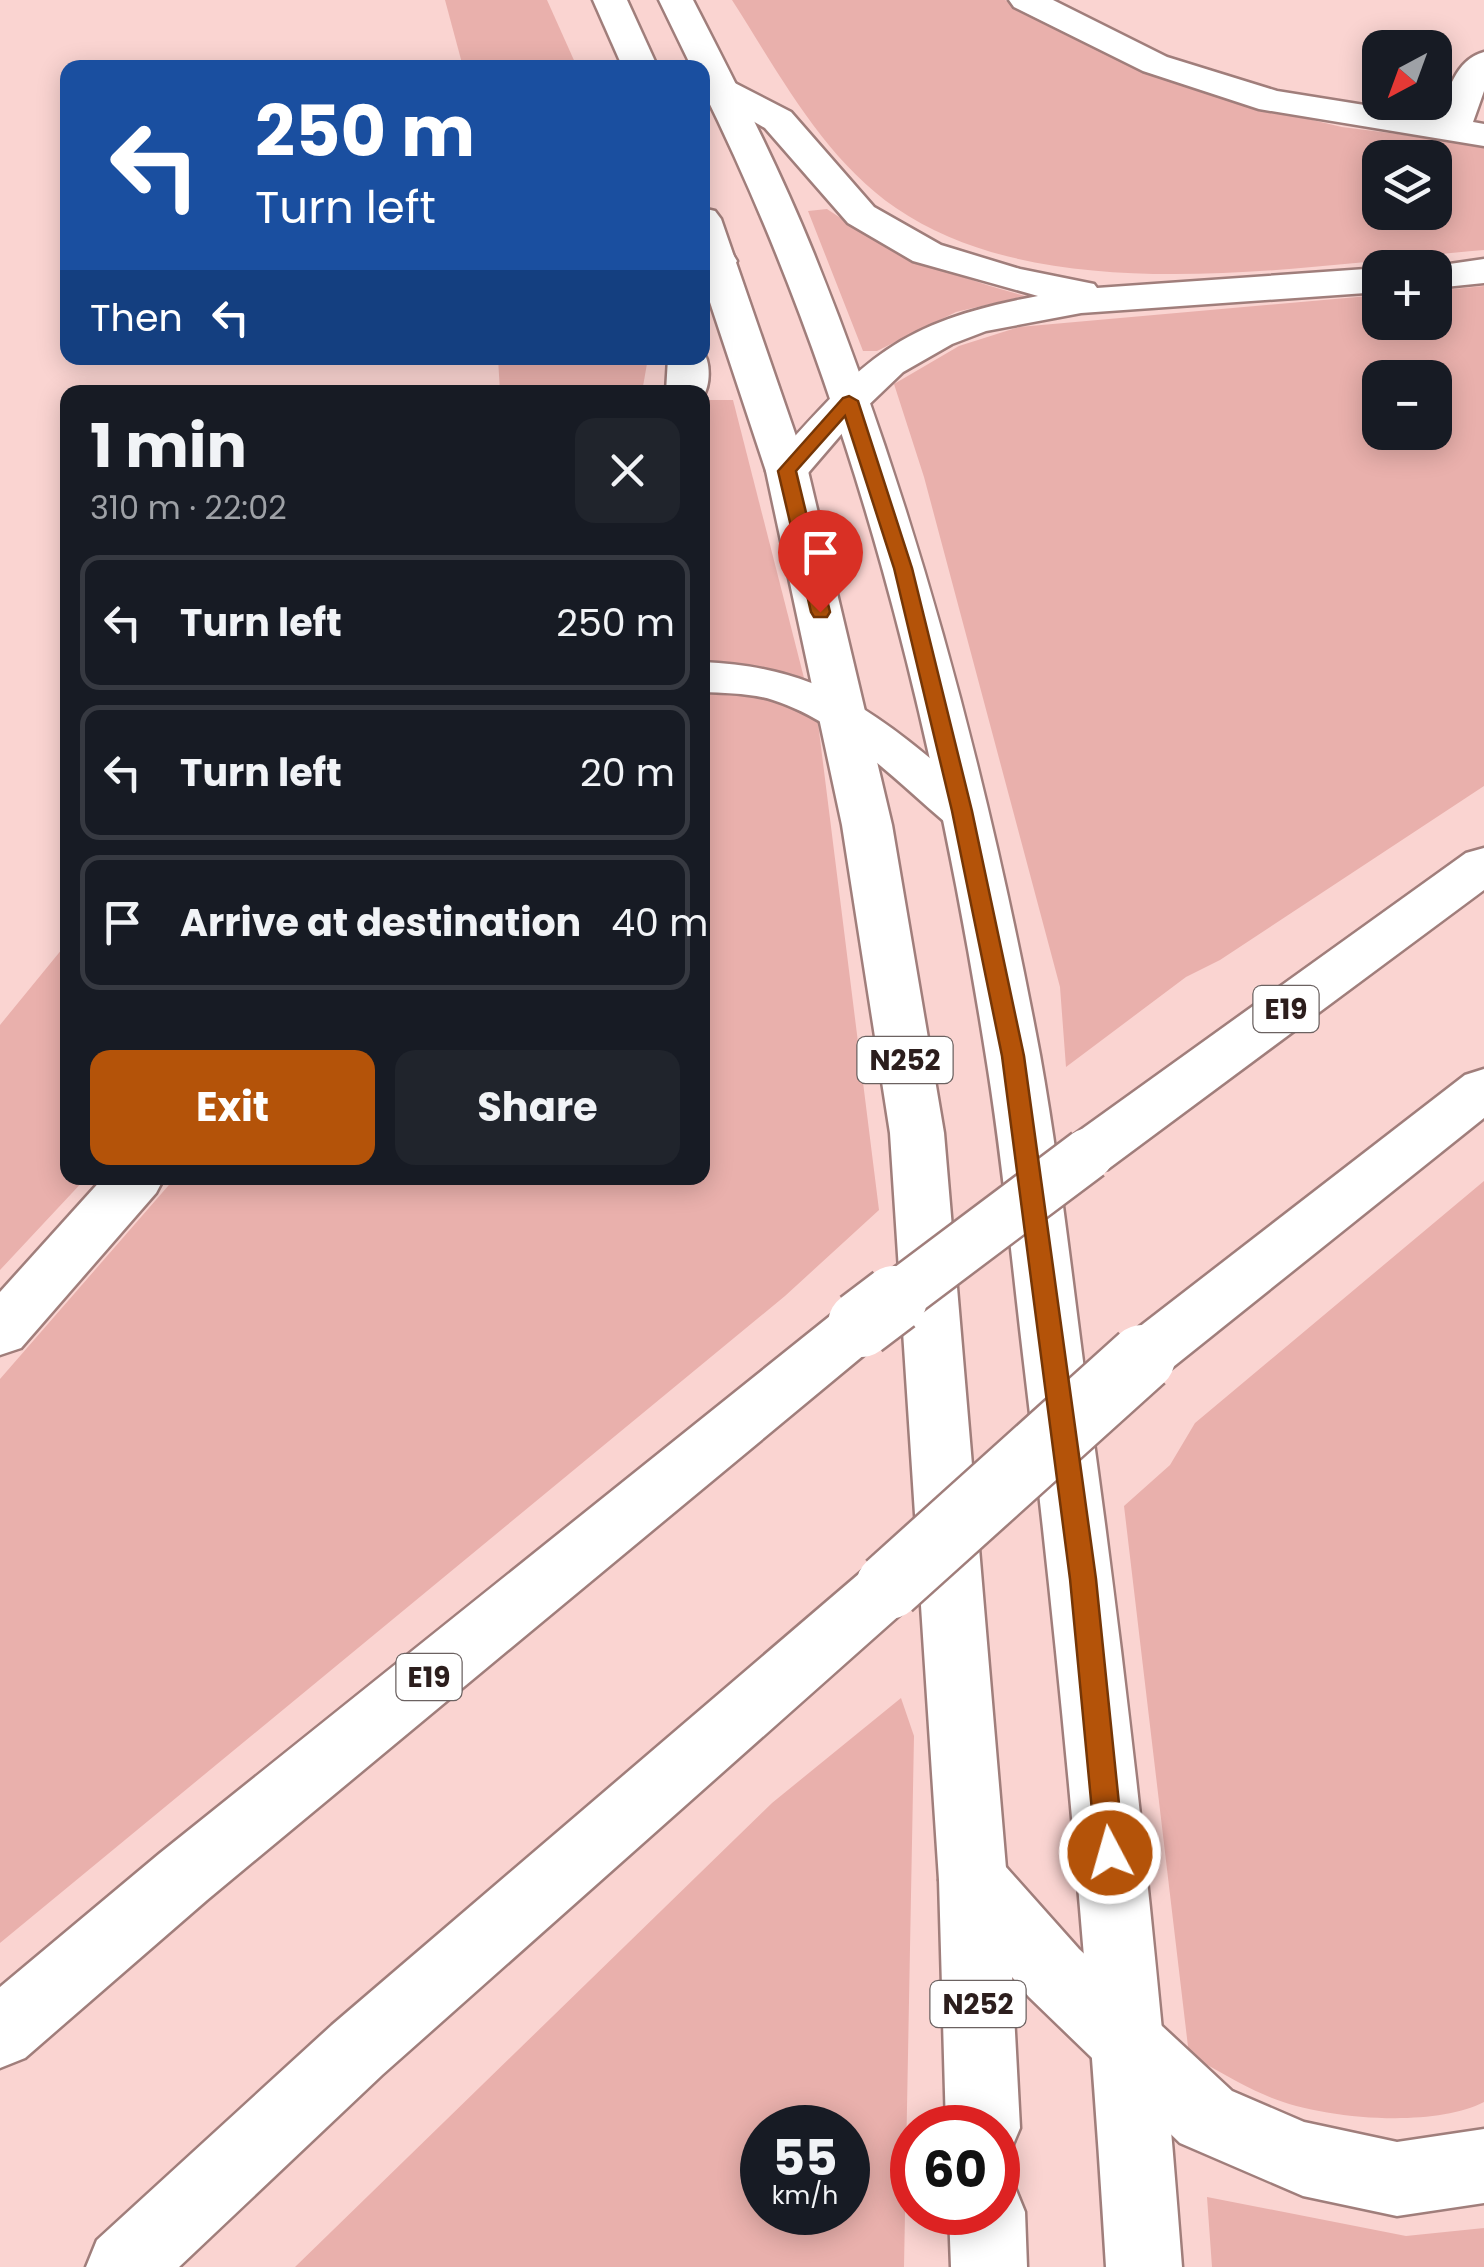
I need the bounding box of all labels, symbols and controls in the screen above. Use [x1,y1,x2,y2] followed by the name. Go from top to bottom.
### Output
[1362,30,1452,120] north arrow
[1362,30,1452,450] map controls
[255,82,475,181] text: 250 m
[90,100,220,230] icon: left
[1362,140,1452,230] button: layers
[255,176,436,239] text: Turn left
[1362,250,1452,340] button: +
[203,290,258,345] icon: left
[90,291,183,344] text: Then
[1362,360,1452,450] button: −
[90,404,247,488] text: 1 min
[575,418,680,523] button: close
[90,485,287,530] text: 310 m · 22:02
[778,510,863,613] pin
[793,525,848,580] icon: arrive
[95,595,150,650] icon: left
[180,596,342,649] text: Turn left
[556,596,675,649] text: 250 m
[95,745,150,800] icon: left
[180,746,342,799] text: Turn left
[580,746,675,799] text: 20 m
[95,895,150,950] icon: arrive
[180,896,581,949] text: Arrive at destination
[611,896,708,949] text: 40 m
[1254,986,1318,1032] road number: E19
[858,1037,952,1083] road number: N252
[90,1050,375,1165] button: Exit
[395,1050,680,1165] button: Share
[396,1654,462,1700] road number: E19
[1058,1801,1162,1905] position arrow
[930,1981,1026,2027] road number: N252
[890,2105,1020,2235] speed limit sign: 60
[773,2122,838,2193] text: 55
[772,2178,838,2213] text: km/h

